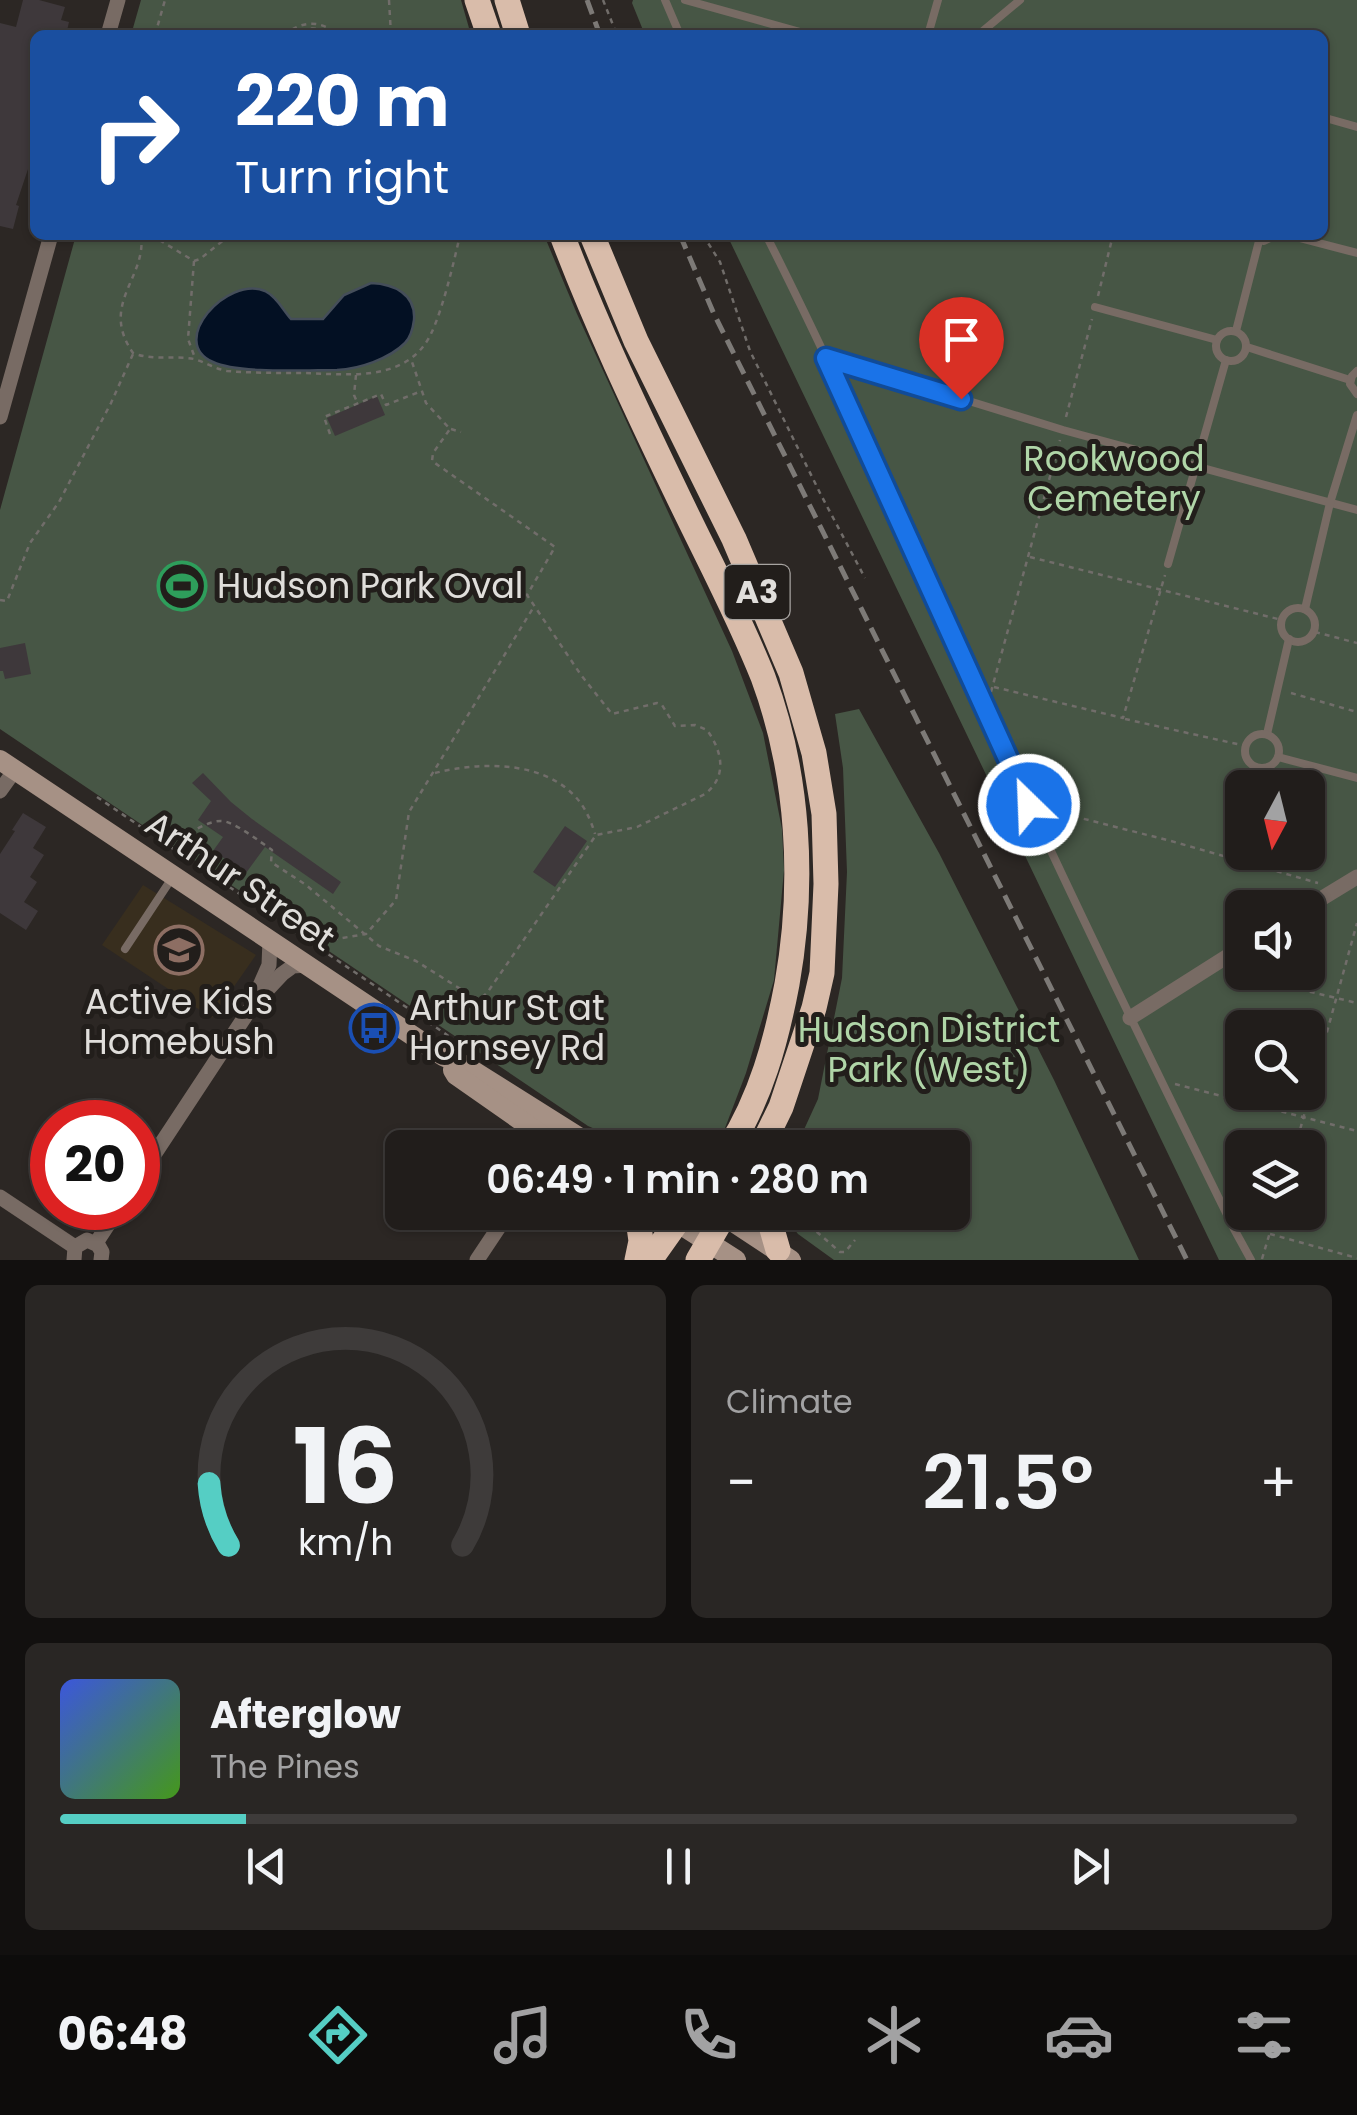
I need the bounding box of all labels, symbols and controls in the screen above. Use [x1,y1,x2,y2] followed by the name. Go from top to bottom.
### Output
[235,52,450,151] text: 220 m
[70,70,200,200] icon: right
[235,146,449,209] text: Turn right
[919,297,1004,400] pin
[934,312,989,367] icon: arrive
[1023,434,1205,523] park label: Rookwood Cemetery
[156,560,208,612] sports icon: Hudson Park Oval
[217,561,523,610] place label: Hudson Park Oval
[724,565,790,619] road number: A3
[977,753,1081,857] position arrow
[1225,770,1325,870] north arrow
[1225,770,1325,1230] map controls
[136,799,345,962] street label: Arthur Street
[1225,890,1325,990] button: sound
[153,924,205,976] school or university icon: Active Kids Homebush
[83,977,275,1066] place label: Active Kids Homebush
[409,983,605,1072] place label: Arthur St at Hornsey Rd
[348,1002,400,1054] bus stop icon: Arthur St at Hornsey Rd
[798,1005,1060,1094] park label: Hudson District Park (West)
[1225,1010,1325,1110] button: search
[30,1100,160,1230] speed limit sign: 20
[1225,1130,1325,1230] button: layers
[486,1153,869,1206] text: 06:49 · 1 min · 280 m
[726,1379,853,1424] text: Climate
[293,1394,398,1539] text: 16
[922,1430,1094,1535] text: 21.5°
[726,1444,756,1521] text: −
[1259,1444,1297,1521] text: +
[298,1517,393,1568] text: km/h
[210,1688,401,1741] text: Afterglow
[210,1744,360,1789] text: The Pines
[239,1839,294,1894] icon: previous
[651,1839,706,1894] icon: pause
[1063,1839,1118,1894] icon: next
[303,2000,373,2070] icon: directions
[488,2000,558,2070] icon: music
[674,2000,744,2070] icon: phone
[859,2000,929,2070] icon: climate
[1044,2000,1114,2070] icon: car
[1229,2000,1299,2070] icon: filters
[58,2003,188,2066] text: 06:48

